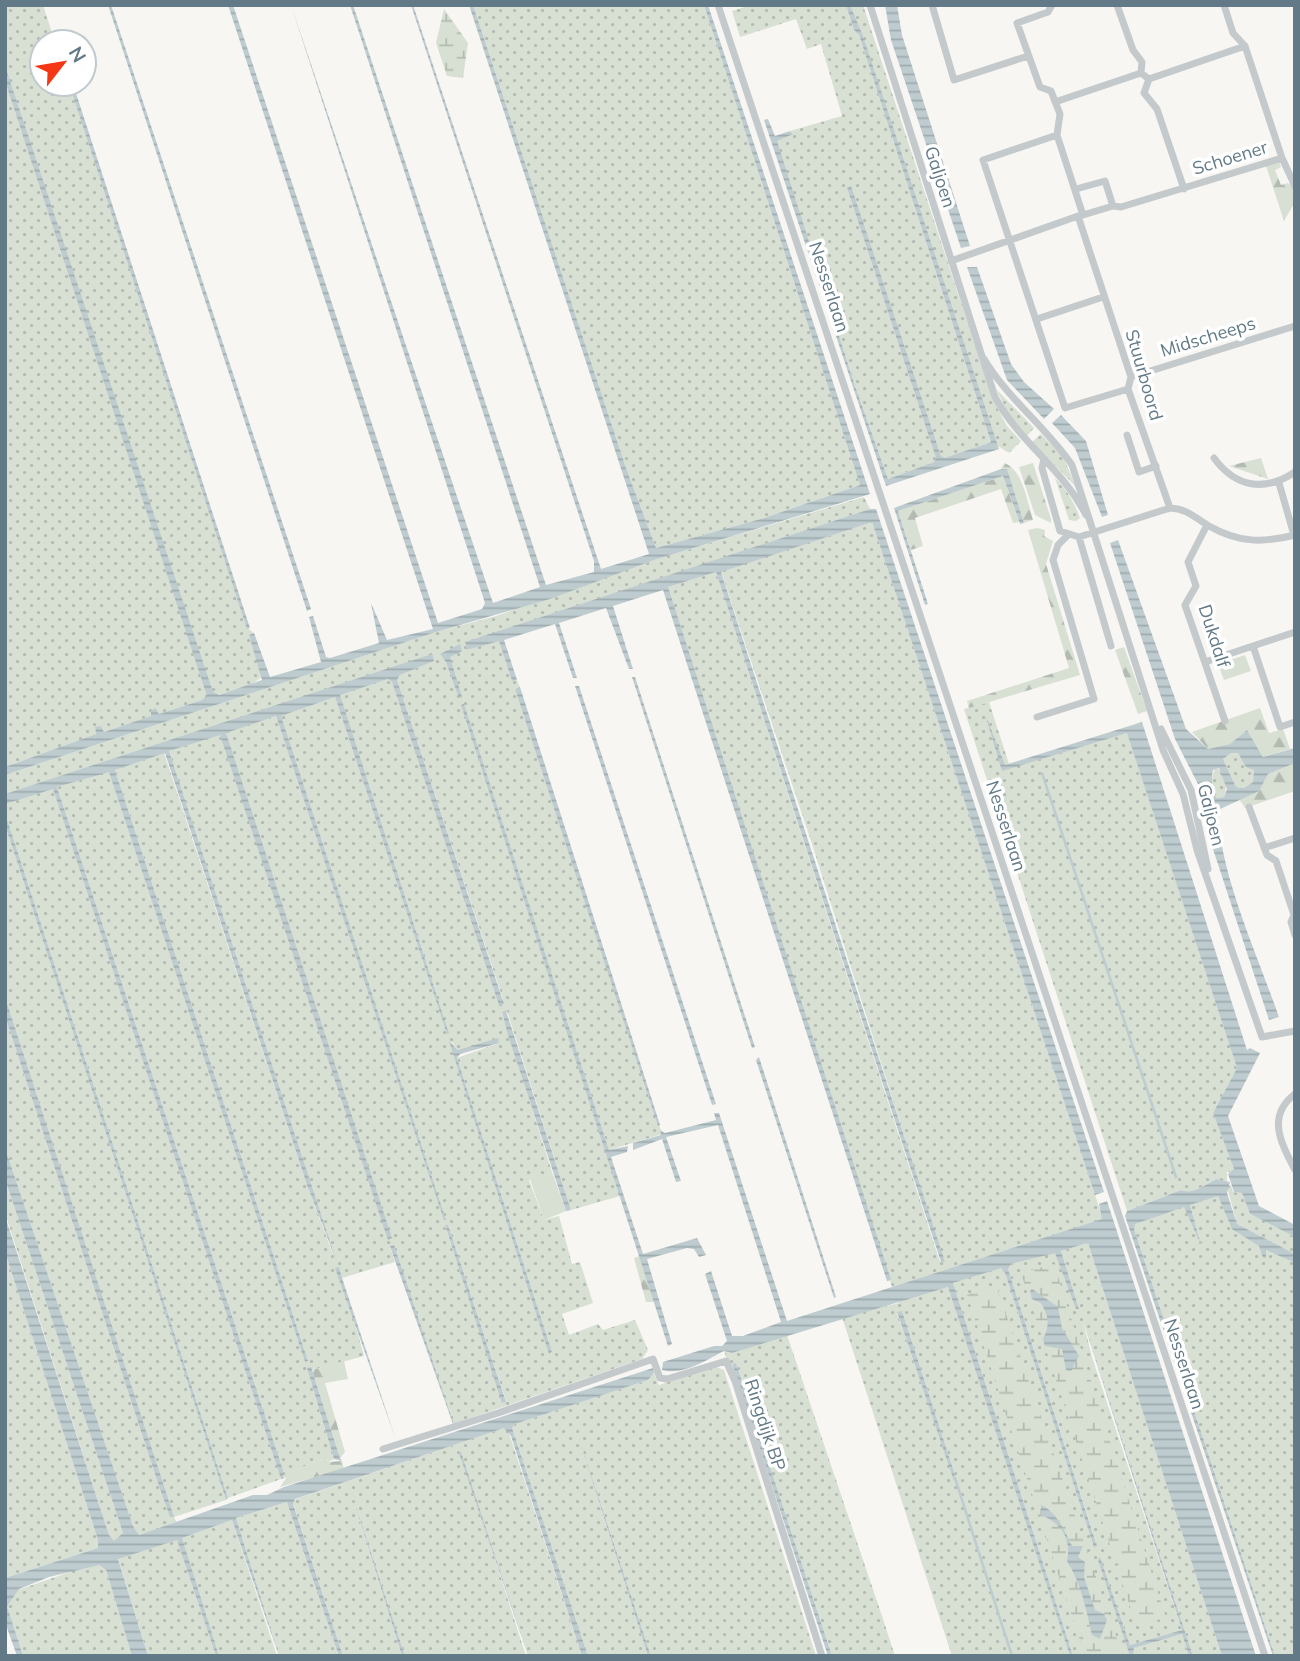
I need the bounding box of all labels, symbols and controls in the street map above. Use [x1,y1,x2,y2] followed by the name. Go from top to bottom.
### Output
[28,28,98,98] north arrow
[64,42,92,67] text: N
[1189,135,1271,180] street label: Schoener
[920,143,961,210] street label: Galjoen
[804,239,855,335] street label: Nesserlaan
[1158,311,1258,362] street label: Midscheeps
[1121,327,1168,423] street label: Stuurboord
[1194,601,1236,671] street label: Dukdalf
[981,778,1032,874] street label: Nesserlaan
[1193,781,1230,848] street label: Galjoen
[1159,1316,1210,1412] street label: Nesserlaan
[740,1376,791,1474] street label: Ringdijk BP

